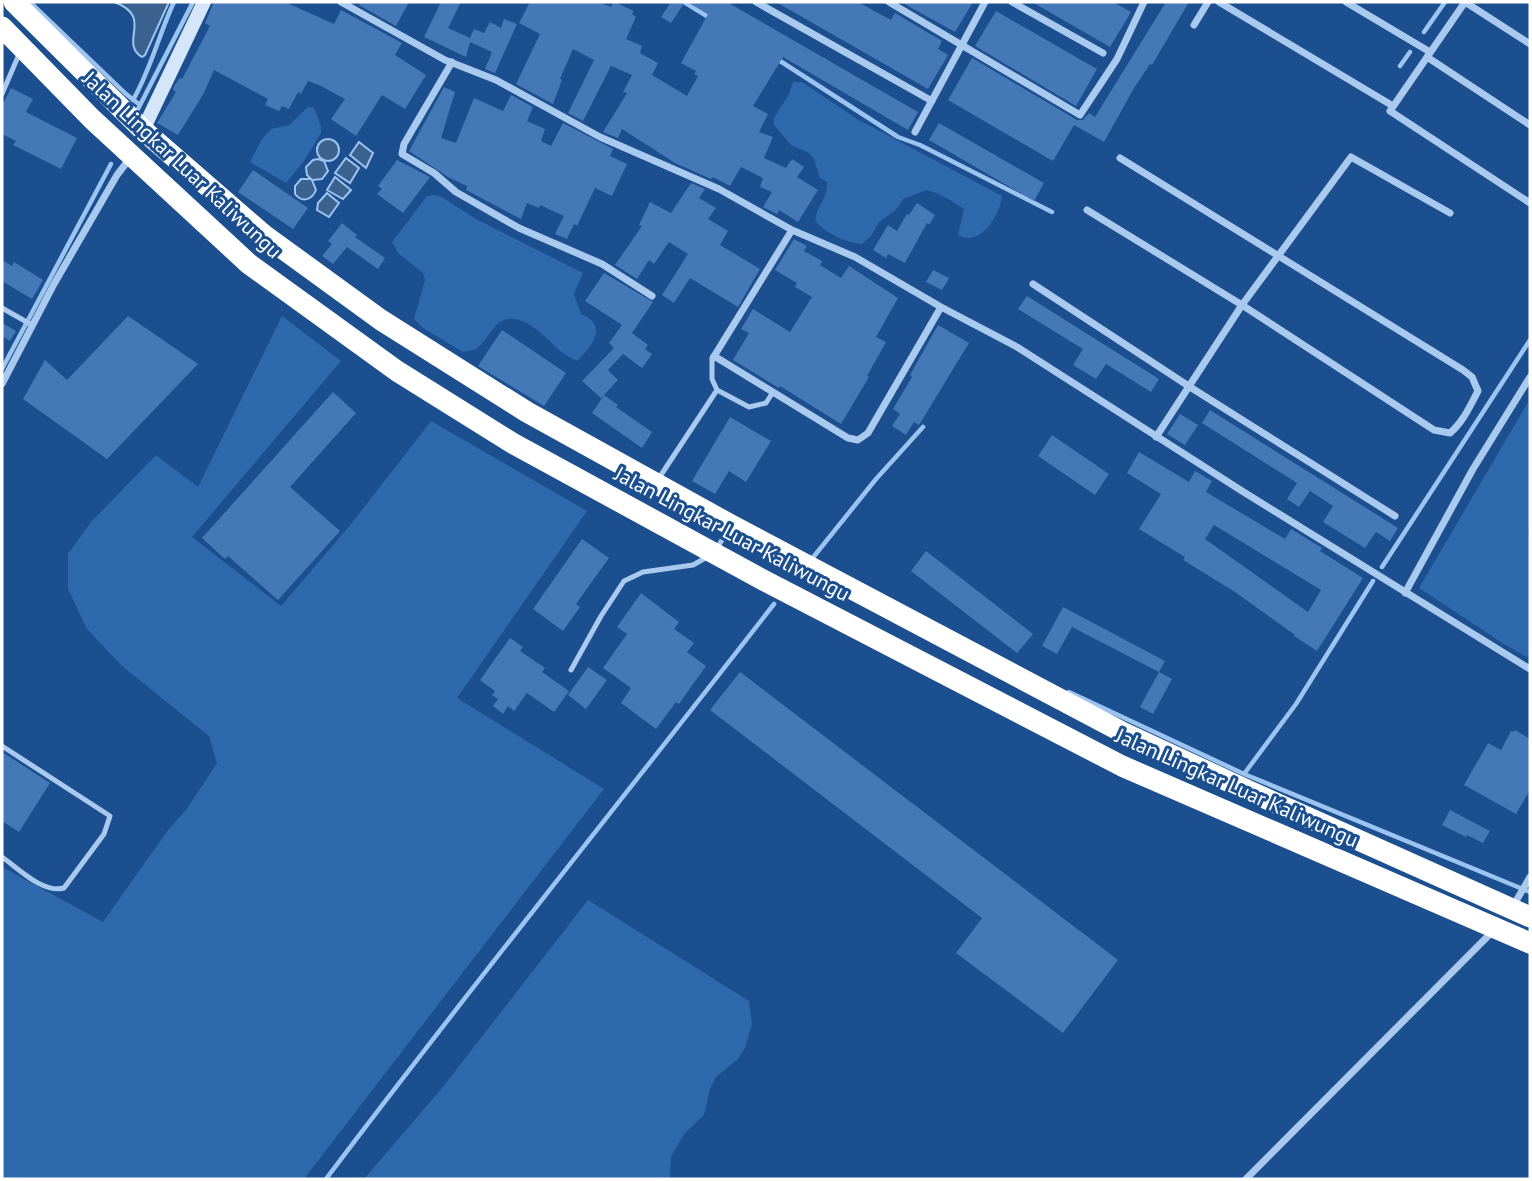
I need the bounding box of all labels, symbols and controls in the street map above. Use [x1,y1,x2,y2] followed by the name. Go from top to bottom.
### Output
[76,64,288,264] street label: Jalan Lingkar Luar Kaliwungu
[609,459,855,607] street label: Jalan Lingkar Luar Kaliwungu
[1111,721,1363,853] street label: Jalan Lingkar Luar Kaliwungu

